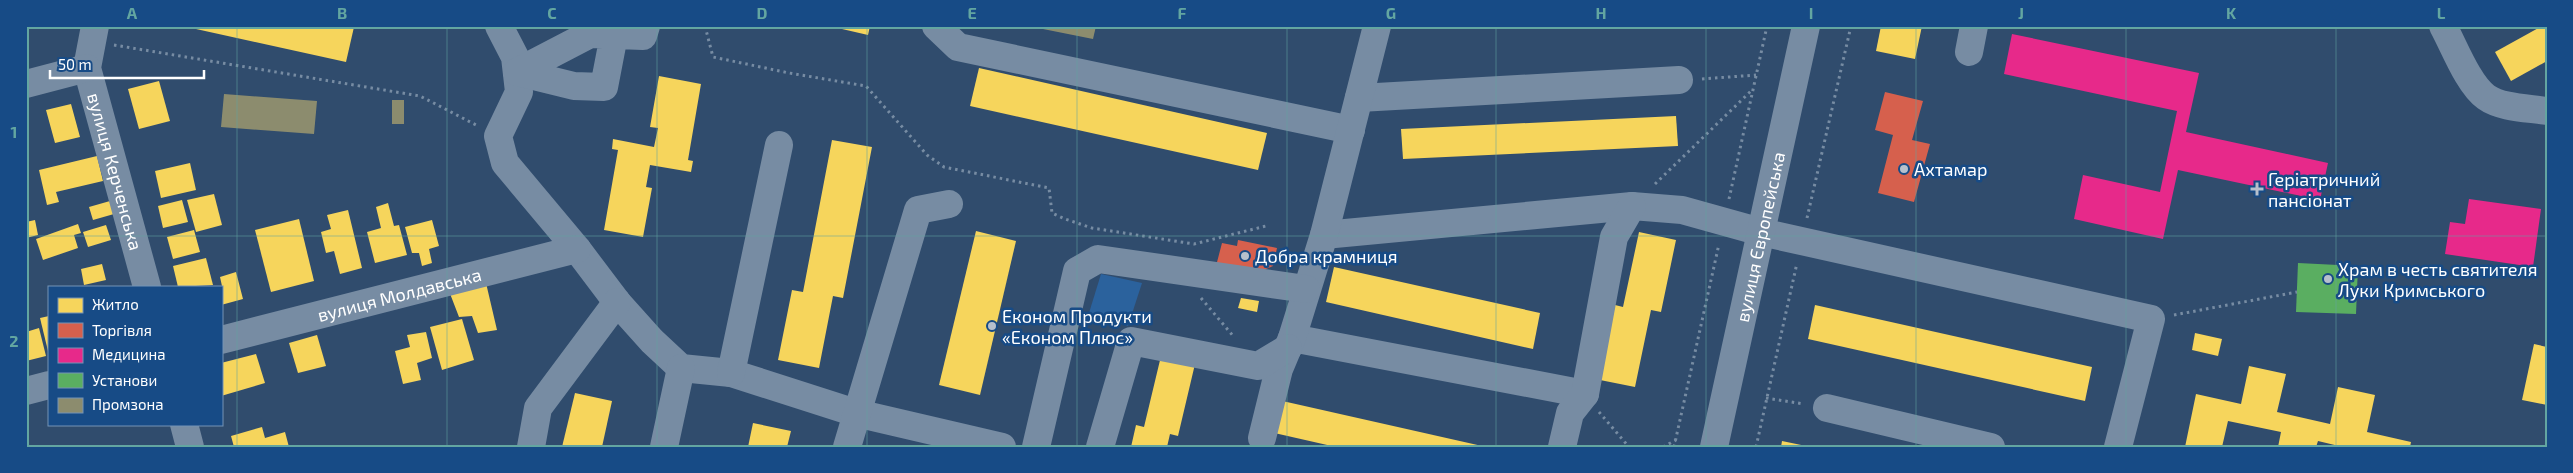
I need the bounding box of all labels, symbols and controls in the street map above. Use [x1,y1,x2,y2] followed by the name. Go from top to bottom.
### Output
[127,3,138,22] text: A
[337,3,347,22] text: B
[547,3,557,22] text: C
[757,3,768,22] text: D
[967,3,977,22] text: E
[1178,3,1187,22] text: F
[1386,3,1396,22] text: G
[1595,3,1607,22] text: H
[1809,3,1813,22] text: I
[2018,3,2024,22] text: J
[2226,3,2237,22] text: K
[2437,3,2446,22] text: L
[50,48,204,80] scale bar
[58,55,92,73] text: 50 m
[83,90,147,253] street label: вулиця Керченська
[11,122,17,141] text: 1
[1731,150,1789,324] street label: вулиця Європейська
[1914,158,1987,180] place label: Ахтамар
[1898,163,1910,175] marker: Ахтамар
[2268,168,2380,211] place label: Геріатричний пансіонат
[2250,182,2264,196] marker: Геріатричний пансіонат
[1255,245,1398,267] place label: Добра крамниця
[1239,250,1251,262] marker: Добра крамниця
[2338,258,2537,301] place label: Храм в честь святителя Луки Кримського
[315,263,484,326] street label: вулиця Молдавська
[2322,273,2334,285] marker: Храм в честь святителя Луки Кримського
[48,286,222,426] legend
[92,295,139,313] text: Житло
[1002,305,1152,348] place label: Економ Продукти «Економ Плюс»
[986,320,998,332] marker: Економ Продукти «Економ Плюс»
[92,321,152,339] text: Торгівля
[9,331,19,350] text: 2
[92,345,165,363] text: Медицина
[92,371,157,389] text: Установи
[92,395,164,413] text: Промзона

